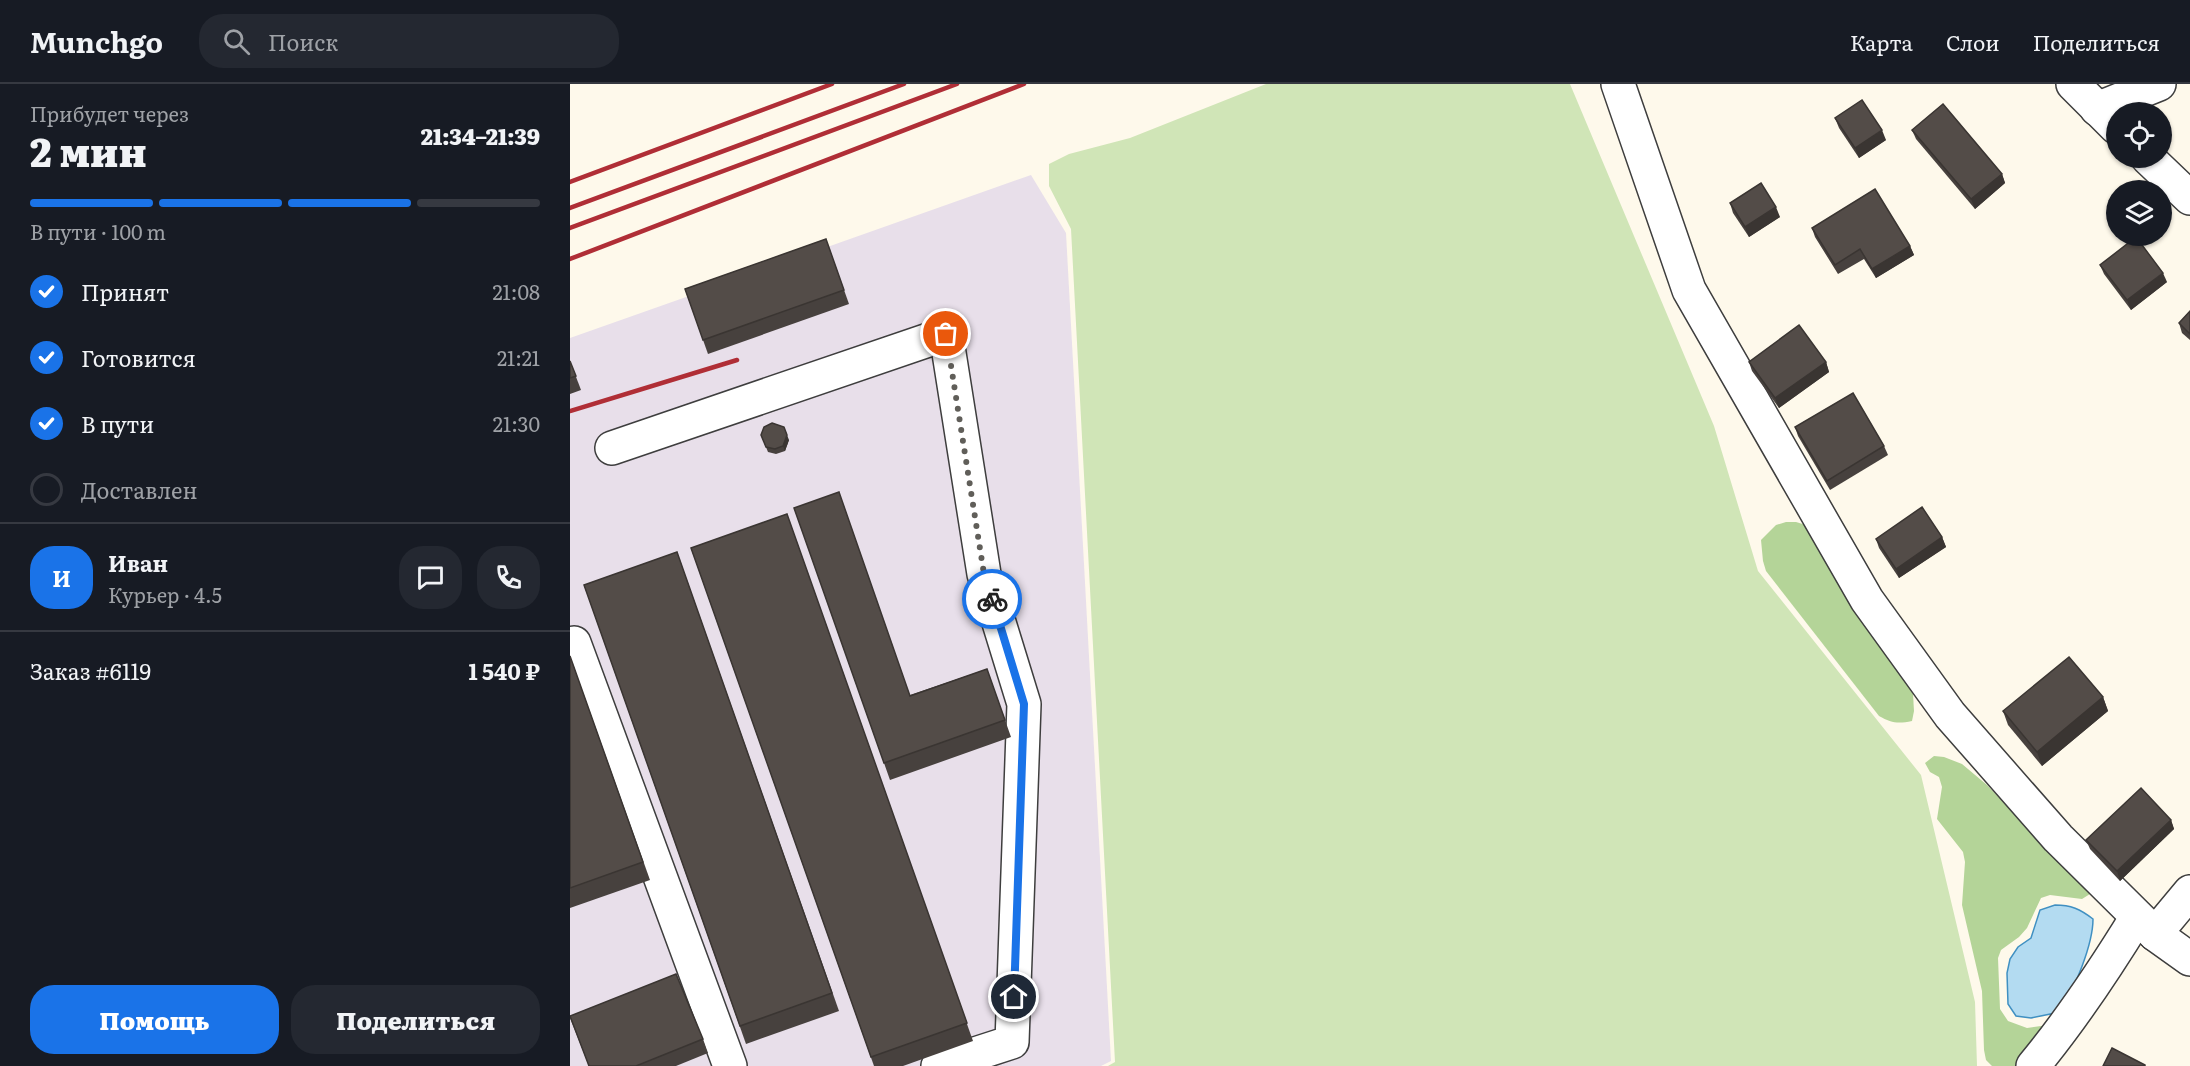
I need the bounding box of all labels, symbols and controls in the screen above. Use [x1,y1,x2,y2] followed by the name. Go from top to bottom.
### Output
[199,14,619,68] search box
[30,20,163,62] text: Munchgo
[220,25,253,58] icon: search
[268,25,338,58] text: Поиск
[1850,26,1913,57] text: Карта
[1946,26,2000,57] text: Слои
[2033,26,2160,57] text: Поделиться
[30,98,189,128] text: Прибудет через
[2106,102,2172,246] map controls
[2106,102,2172,168] button: locate
[421,119,540,152] text: 21:34–21:39
[30,121,147,179] text: 2 мин
[2106,180,2172,246] button: layers
[30,216,166,246] text: В пути · 100 m
[30,275,63,308] icon: check
[81,275,169,308] text: Принят
[492,276,540,306] text: 21:08
[920,308,971,359] pin
[929,317,962,350] icon: bag
[30,341,63,374] icon: check
[81,341,196,374] text: Готовится
[497,342,540,372] text: 21:21
[30,407,63,440] icon: check
[81,407,154,440] text: В пути
[493,408,540,438] text: 21:30
[81,473,198,506] text: Доставлен
[108,546,168,579] text: Иван
[399,546,462,609] button: chat
[477,546,540,609] button: phone
[52,561,71,594] text: И
[962,569,1022,629] courier
[108,579,222,609] text: Курьер · 4.5
[976,583,1009,616] icon: bike
[30,654,151,687] text: Заказ #6119
[469,654,540,687] text: 1 540 ₽
[988,971,1039,1022] pin
[997,980,1030,1013] icon: home
[30,985,279,1054] button: Помощь
[291,985,540,1054] button: Поделиться

